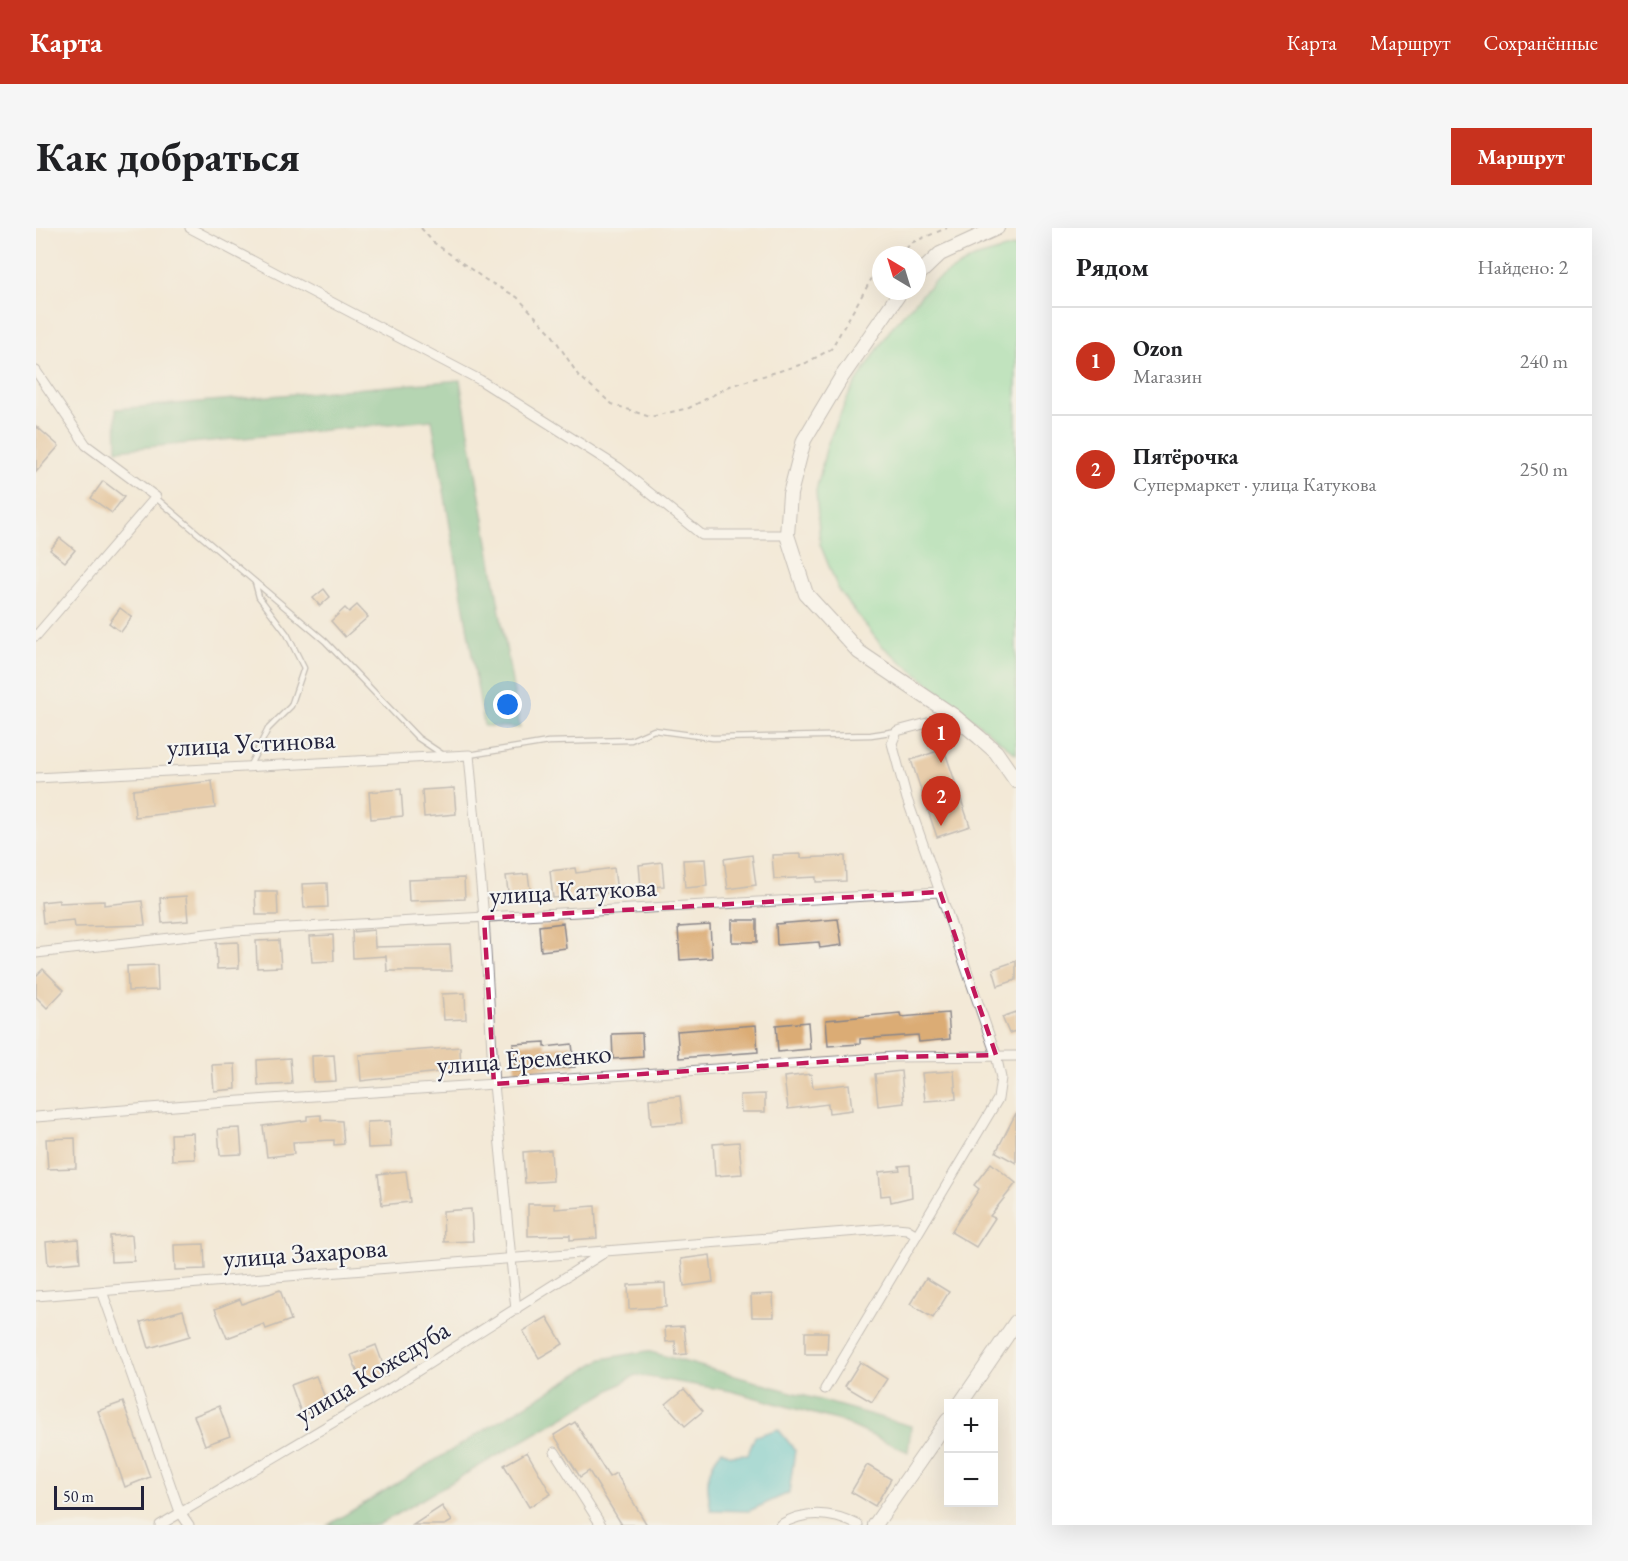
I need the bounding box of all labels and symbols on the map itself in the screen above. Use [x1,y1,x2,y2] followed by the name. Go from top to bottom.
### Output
[872,246,926,300] north arrow
[493,690,522,719] your location
[922,714,960,763] pin: 1
[166,721,336,764] street label: улица Устинова
[922,776,960,826] pin: 2
[488,869,658,912] street label: улица Катукова
[435,1035,613,1082] street label: улица Еременко
[222,1229,388,1276] street label: улица Захарова
[288,1312,456,1432] street label: улица Кожедуба
[54,1483,144,1510] scale bar

